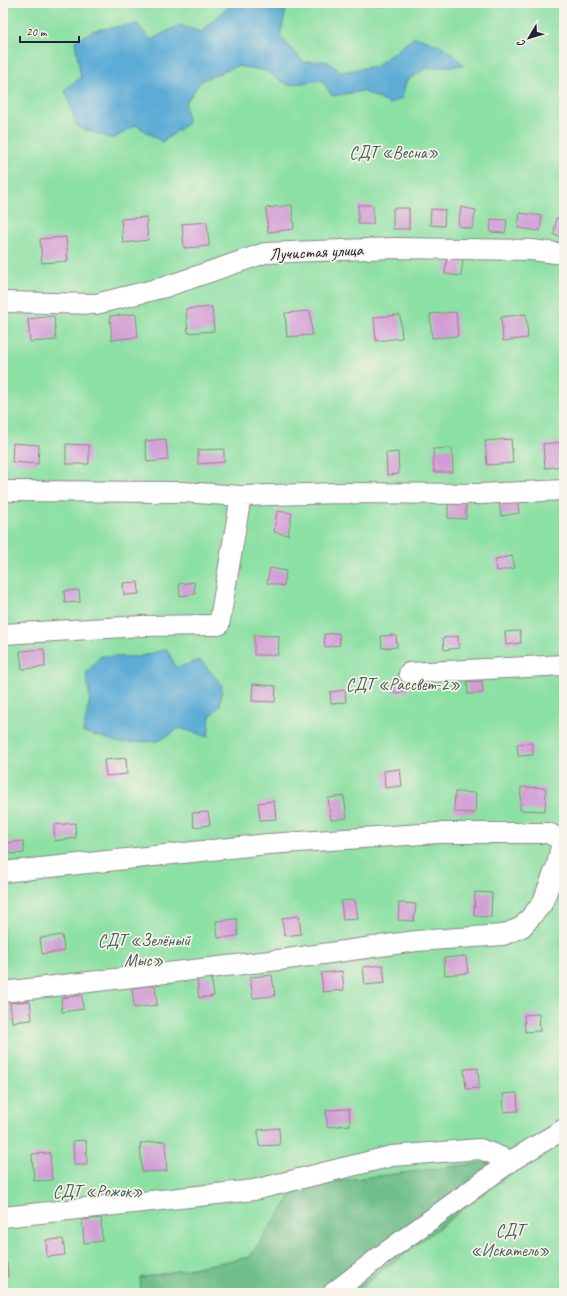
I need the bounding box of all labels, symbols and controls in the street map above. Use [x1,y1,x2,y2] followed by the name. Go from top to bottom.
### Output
[20,18,79,44] scale bar
[509,18,549,58] north arrow
[26,24,48,40] text: 20 m
[513,36,528,51] text: С
[349,142,439,163] park label: СДТ «Весна»
[269,239,365,265] street label: Лучистая улица
[346,674,460,695] park label: СДТ «Рассвет-2»
[98,930,191,971] park label: СДТ «Зелёный Мыс»
[53,1181,143,1202] park label: СДТ «Рожок»
[470,1220,550,1261] park label: СДТ «Искатель»

